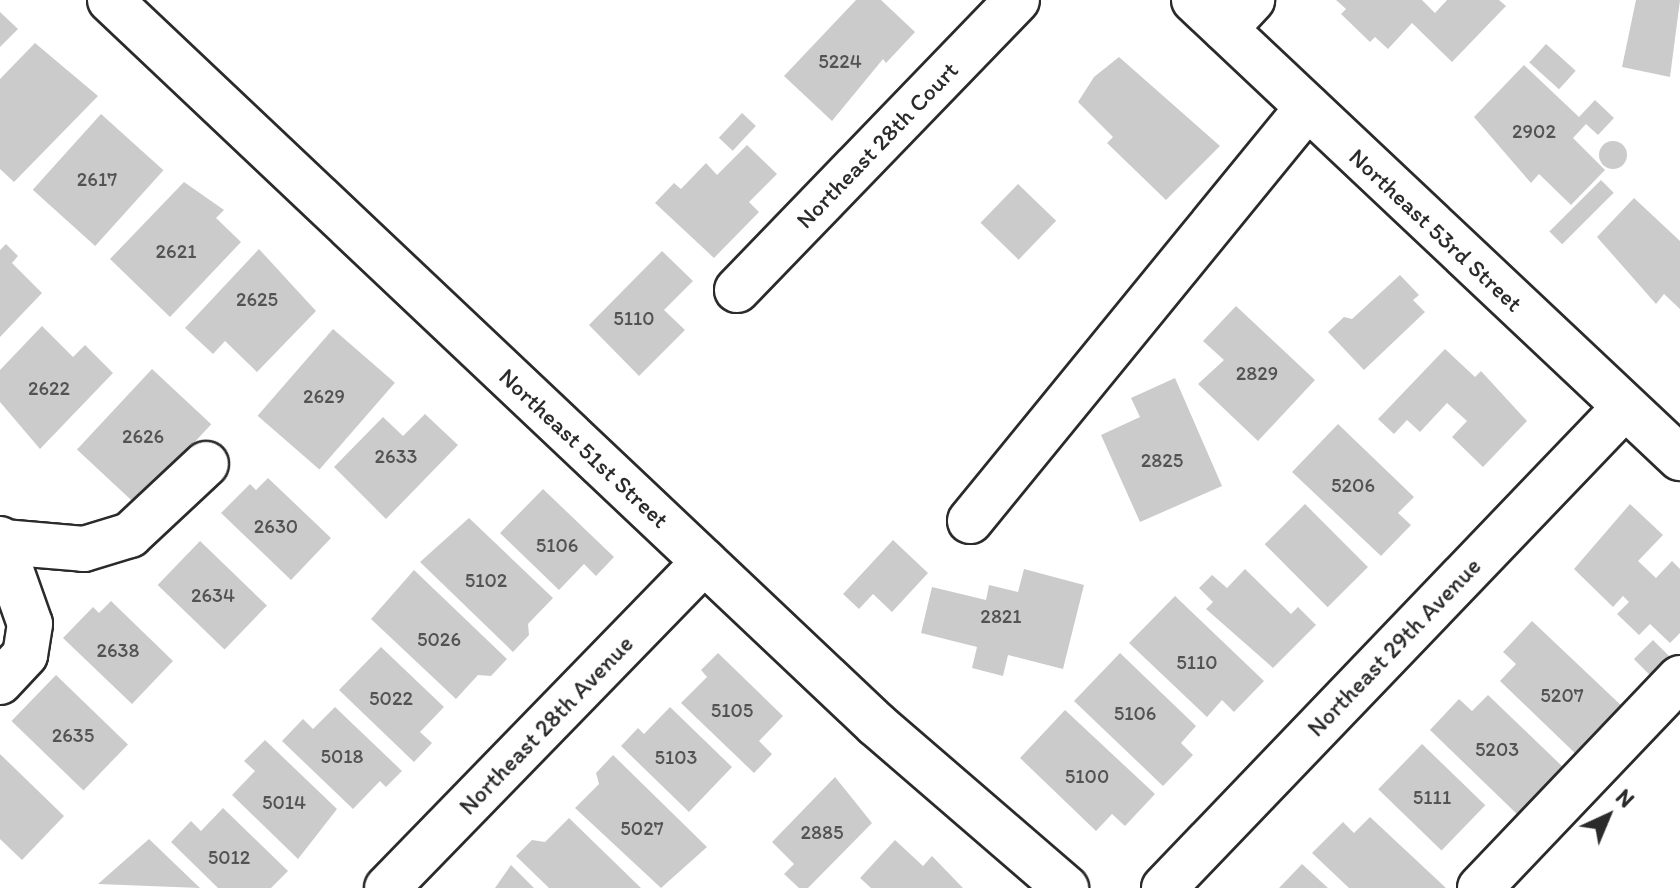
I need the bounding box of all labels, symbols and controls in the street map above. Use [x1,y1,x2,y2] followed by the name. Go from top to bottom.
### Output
[818,49,862,73] house number: 5224
[790,56,964,234] street label: Northeast 28th Court
[1512,119,1556,143] house number: 2902
[1344,143,1528,317] street label: Northeast 53rd Street
[77,167,117,191] house number: 2617
[156,239,196,263] house number: 2621
[236,287,278,311] house number: 2625
[613,306,655,330] house number: 5110
[1236,361,1278,385] house number: 2829
[493,362,675,534] street label: Northeast 51st Street
[28,376,70,400] house number: 2622
[303,384,345,408] house number: 2629
[122,424,164,448] house number: 2626
[375,444,417,468] house number: 2633
[1141,448,1183,472] house number: 2825
[1331,473,1375,497] house number: 5206
[254,514,298,538] house number: 2630
[536,533,578,557] house number: 5106
[1302,552,1486,742] street label: Northeast 29th Avenue
[465,568,507,592] house number: 5102
[191,583,235,607] house number: 2634
[980,604,1022,628] house number: 2821
[417,627,461,651] house number: 5026
[454,630,638,820] street label: Northeast 28th Avenue
[97,638,139,662] house number: 2638
[1176,650,1218,674] house number: 5110
[1540,683,1584,707] house number: 5207
[369,686,413,710] house number: 5022
[711,698,753,722] house number: 5105
[1114,701,1156,725] house number: 5106
[52,723,94,747] house number: 2635
[1475,737,1519,761] house number: 5203
[320,744,364,768] house number: 5018
[655,745,697,769] house number: 5103
[1065,764,1109,788] house number: 5100
[1568,776,1648,856] north arrow
[1610,783,1640,813] text: N
[1413,785,1451,809] house number: 5111
[262,790,306,814] house number: 5014
[620,816,664,840] house number: 5027
[801,820,843,844] house number: 2885
[208,845,250,869] house number: 5012

